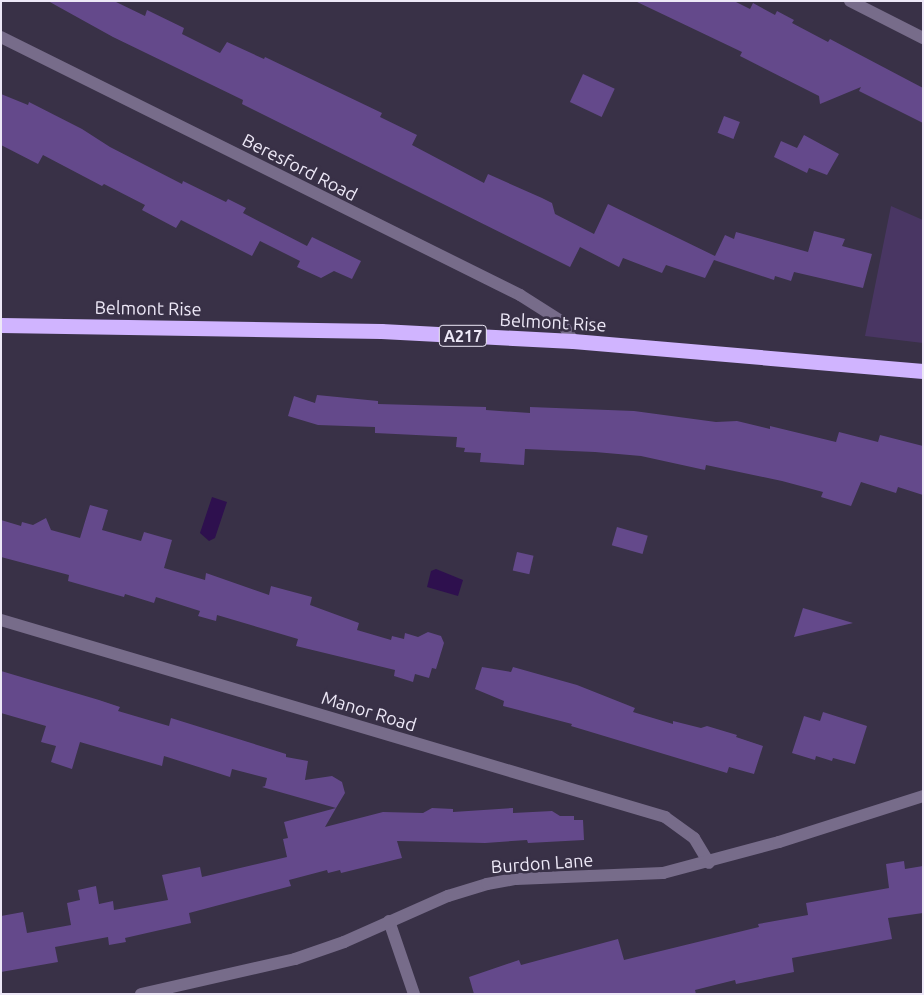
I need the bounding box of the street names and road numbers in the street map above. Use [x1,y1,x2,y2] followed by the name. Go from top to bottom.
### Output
[239,129,361,205] street label: Beresford Road
[94,296,202,320] street label: Belmont Rise
[499,308,607,336] street label: Belmont Rise
[438,322,488,350] road number: A217
[319,686,419,736] street label: Manor Road
[490,849,594,877] street label: Burdon Lane

